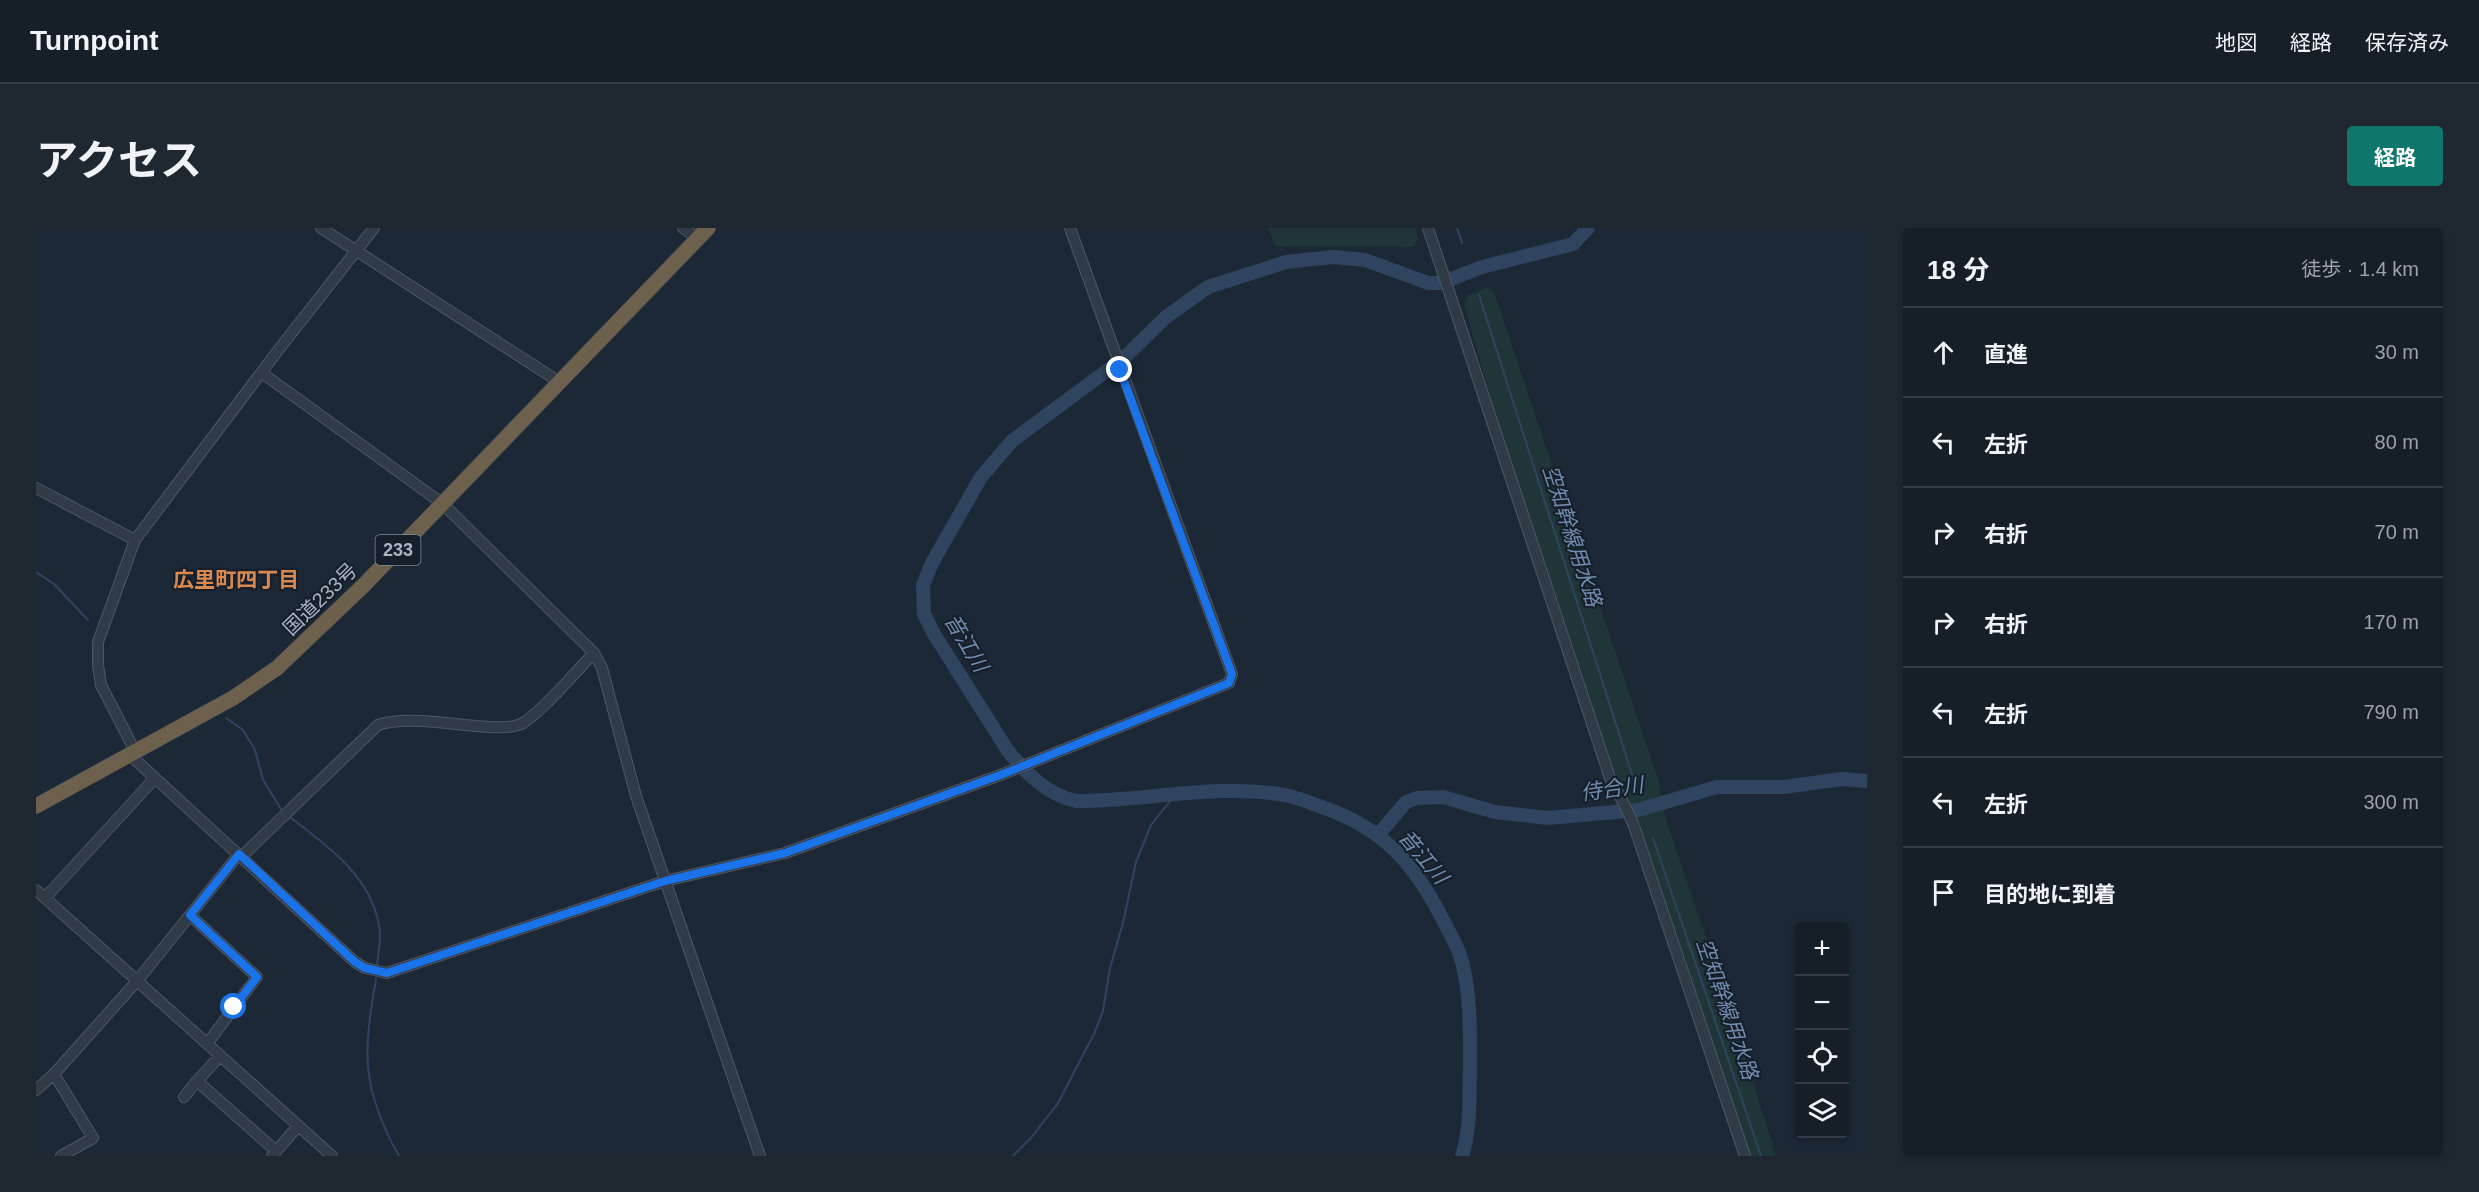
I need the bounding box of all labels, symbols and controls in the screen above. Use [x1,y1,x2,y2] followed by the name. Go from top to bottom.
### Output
[30,25,159,56] text: Turnpoint
[2215,31,2257,54] text: 地図
[2290,31,2332,54] text: 経路
[2365,31,2449,54] text: 保存済み
[2347,126,2443,186] button: 経路
[36,137,202,184] text: アクセス
[1927,255,1989,285] text: 18 分
[2301,258,2419,280] text: 徒歩 · 1.4 km
[1927,336,1960,369] icon: ahead
[2375,341,2419,363] text: 30 m
[1984,342,2028,367] text: 直進
[1106,356,1132,382] route end
[1927,426,1960,459] icon: left
[2375,431,2419,453] text: 80 m
[1984,432,2028,457] text: 左折
[1539,462,1607,611] water label: 空知幹線用水路
[1927,516,1960,549] icon: right
[2375,521,2419,543] text: 70 m
[1984,522,2028,547] text: 右折
[376,535,421,565] road number: 233
[279,559,361,639] street label: 国道233号
[173,568,299,591] district label: 広里町四丁目
[1927,606,1960,639] icon: right
[940,610,994,677] water label: 音江川
[2363,611,2419,633] text: 170 m
[1984,612,2028,637] text: 右折
[1927,696,1960,729] icon: left
[2363,701,2419,723] text: 790 m
[1984,702,2028,727] text: 左折
[1579,772,1647,804] water label: 侍合川
[1927,786,1960,819] icon: left
[2363,791,2419,813] text: 300 m
[1984,792,2028,817] text: 左折
[1394,825,1454,890] water label: 音江川
[1927,876,1960,909] icon: arrive
[1984,882,2116,907] text: 目的地に到着
[1795,922,1849,1138] map controls
[1795,922,1849,976] button: +
[1693,936,1763,1084] water label: 空知幹線用水路
[1795,976,1849,1030] button: −
[220,993,246,1019] route start
[1795,1030,1849,1084] button: locate
[1795,1084,1849,1138] button: layers

